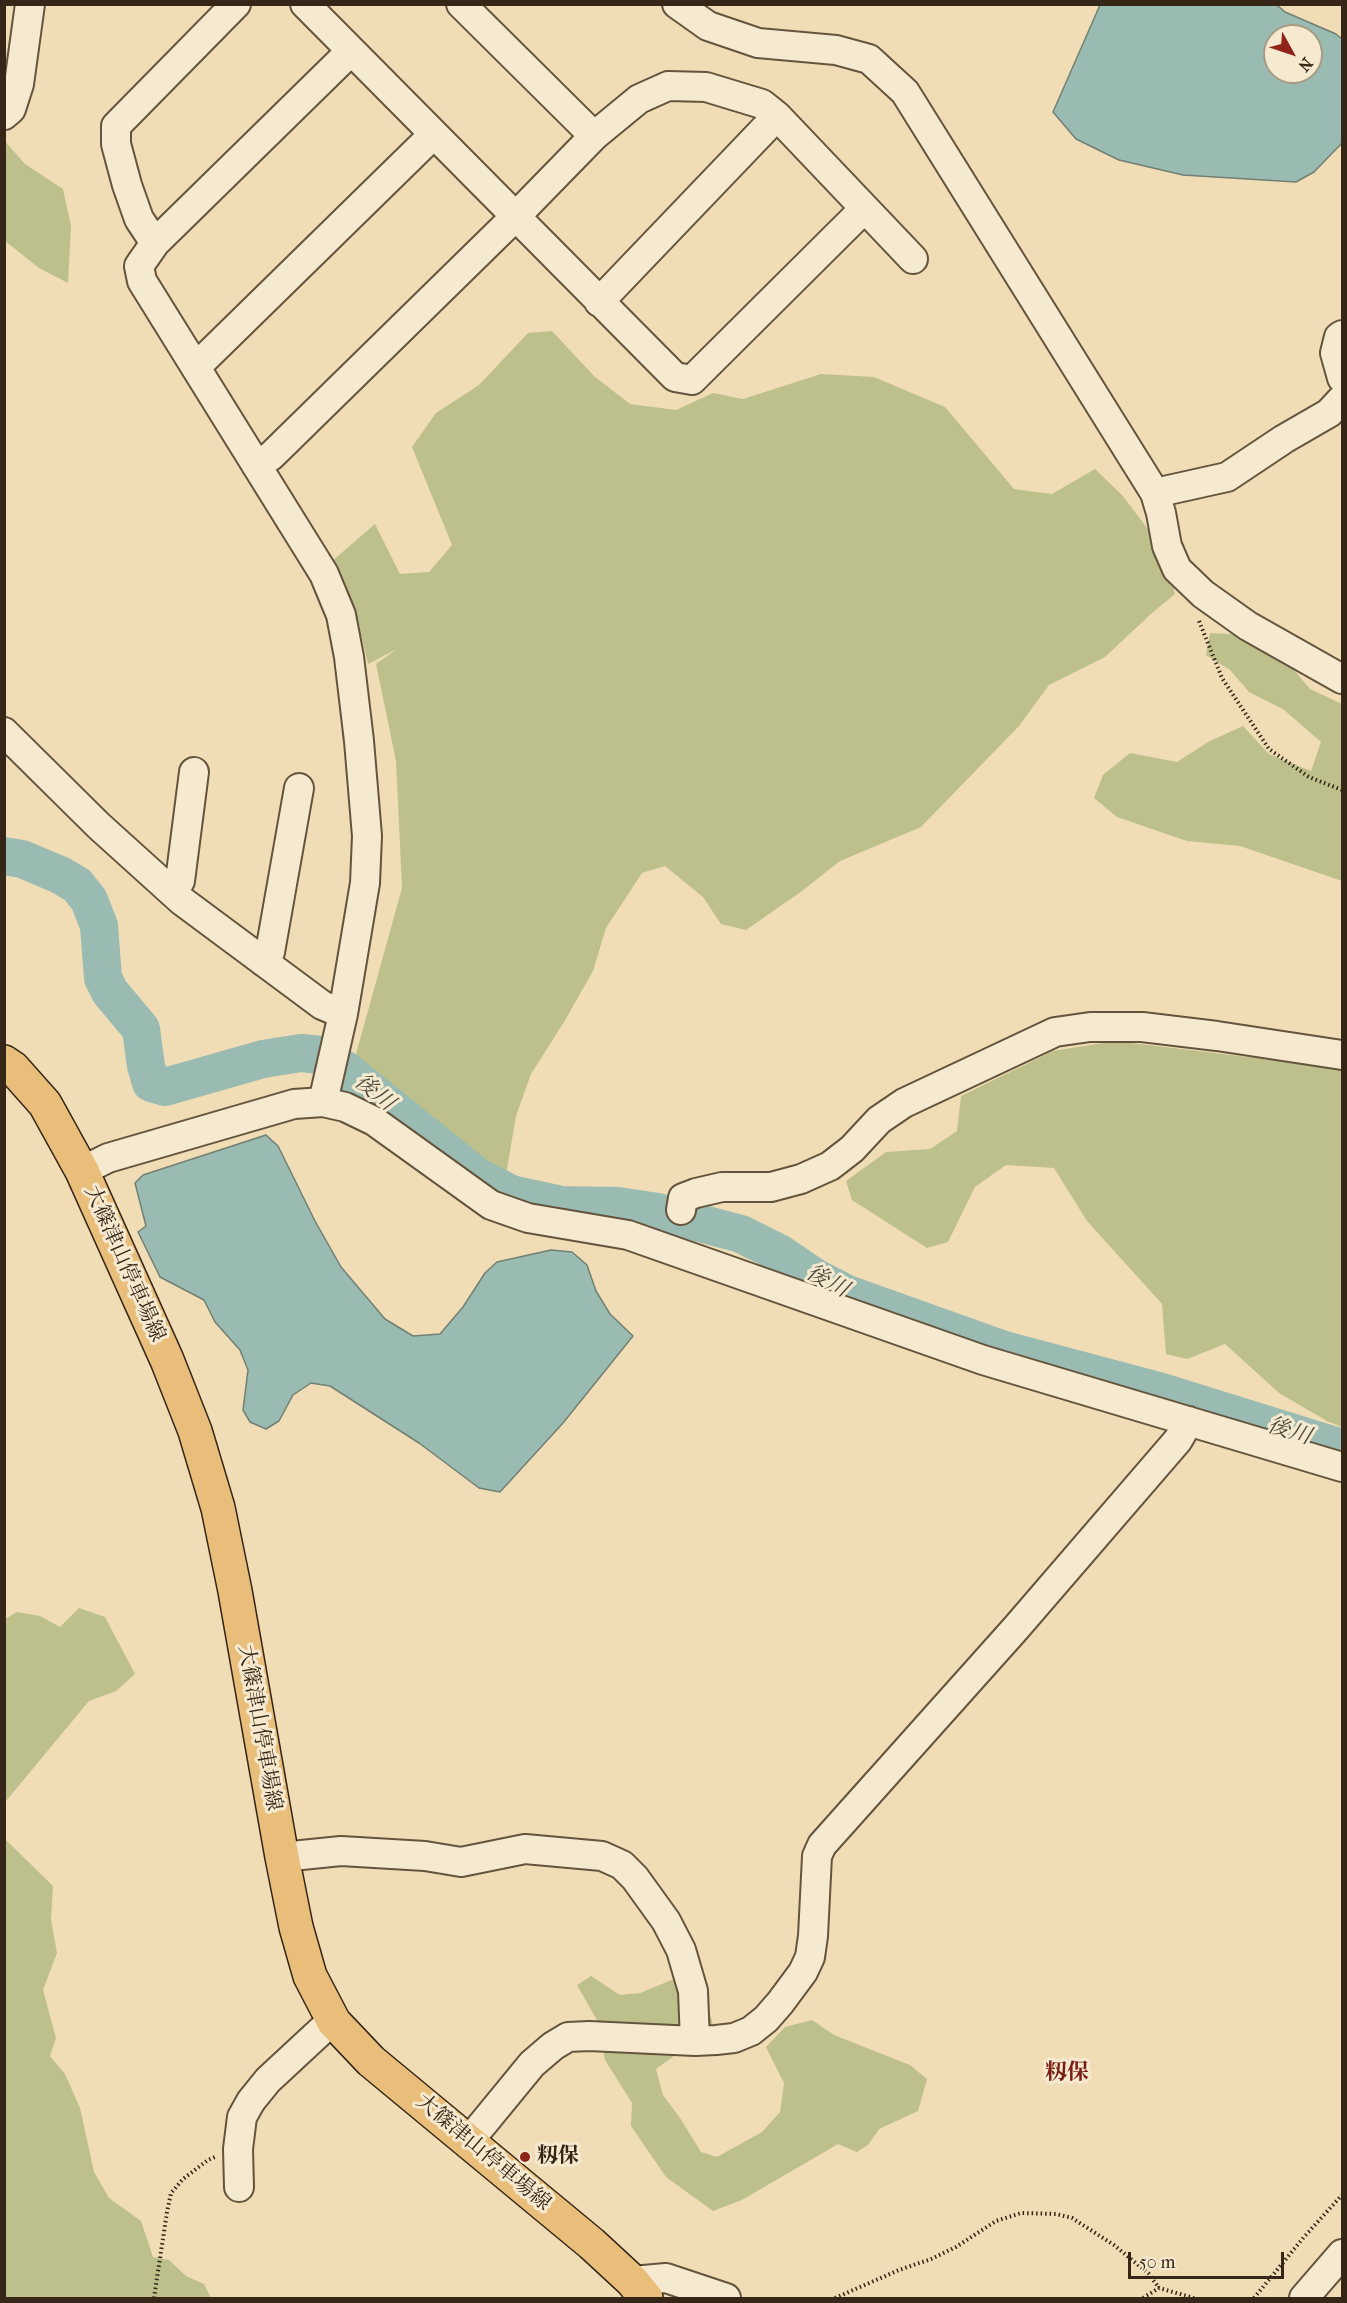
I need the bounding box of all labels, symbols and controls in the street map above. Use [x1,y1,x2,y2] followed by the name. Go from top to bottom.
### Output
[1263,24,1323,84] north arrow
[1294,54,1317,75] text: N
[349,1069,399,1117] water label: 後川
[78,1182,170,1346] street label: 大篠津山停車場線
[801,1260,853,1304] water label: 後川
[1264,1413,1314,1451] water label: 後川
[232,1643,286,1813] street label: 大篠津山停車場線
[1045,2061,1089,2087] district label: 籾保
[411,2089,555,2217] street label: 大篠津山停車場線
[537,2144,579,2170] place label: 籾保
[518,2150,532,2164] marker: 籾保
[1131,2240,1287,2278] scale bar
[1139,2252,1175,2273] text: 50 m

